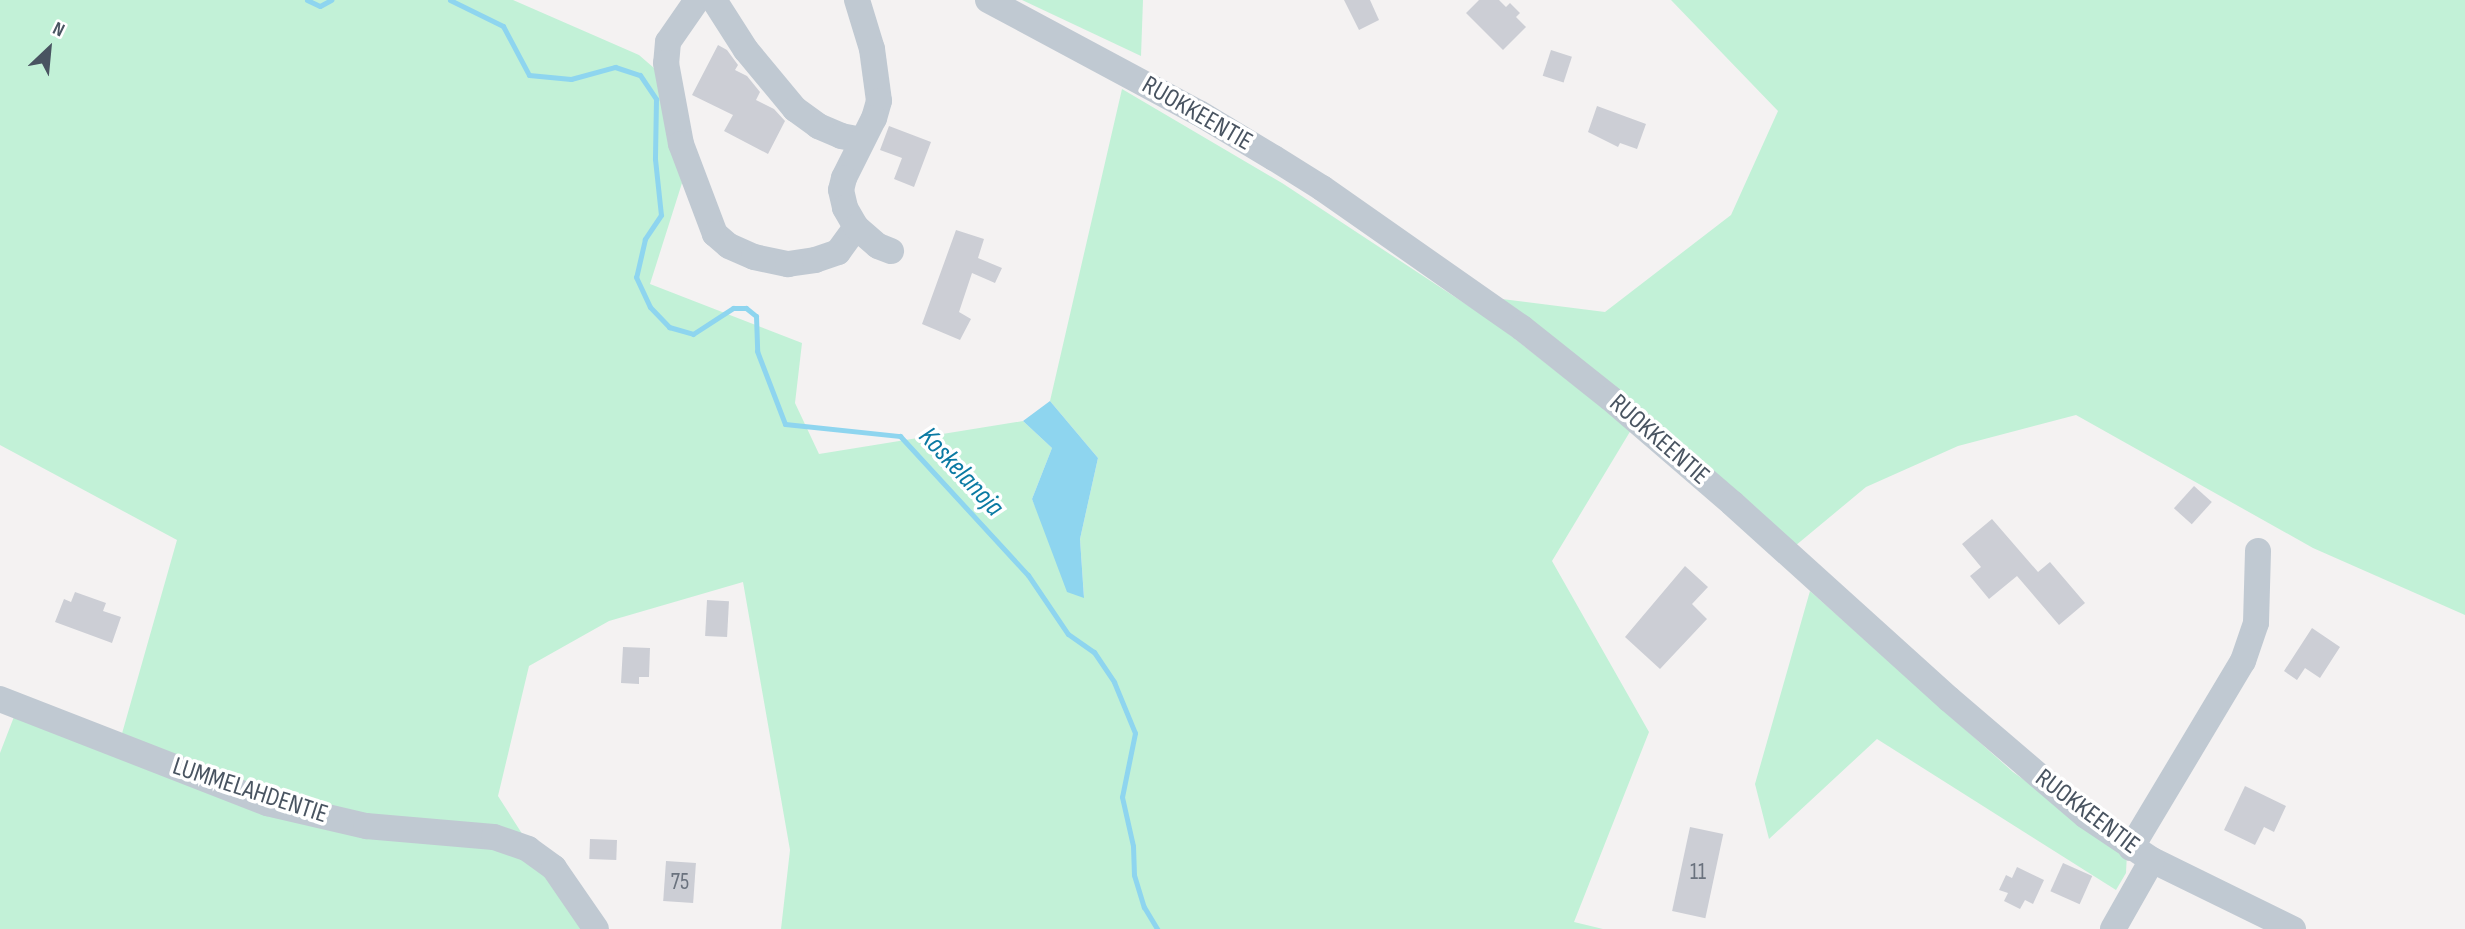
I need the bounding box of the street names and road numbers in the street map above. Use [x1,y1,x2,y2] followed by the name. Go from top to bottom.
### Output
[1136,70,1258,158] street label: RUOKKEENTIE
[1603,388,1715,492] street label: RUOKKEENTIE
[169,751,331,831] street label: LUMMELAHDENTIE
[2029,763,2145,861] street label: RUOKKEENTIE

